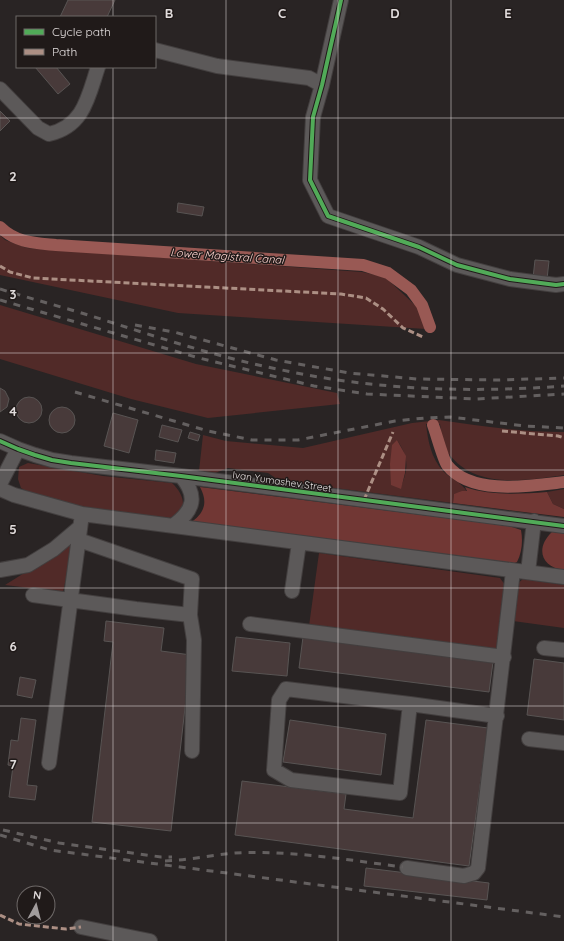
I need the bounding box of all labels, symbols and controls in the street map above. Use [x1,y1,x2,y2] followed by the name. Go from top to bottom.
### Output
[165,5,173,21] text: B
[278,5,286,21] text: C
[390,5,400,21] text: D
[504,5,512,21] text: E
[16,16,156,68] legend
[52,24,111,39] text: Cycle path
[52,44,77,59] text: Path
[9,168,17,184] text: 2
[170,245,286,267] water label: Lower Magistral Canal
[10,286,17,302] text: 3
[9,403,17,419] text: 4
[232,468,333,495] street label: Ivan Yumashev Street
[9,521,17,537] text: 5
[9,638,17,654] text: 6
[9,756,17,772] text: 7
[16,885,56,925] north arrow
[32,888,42,903] text: N

